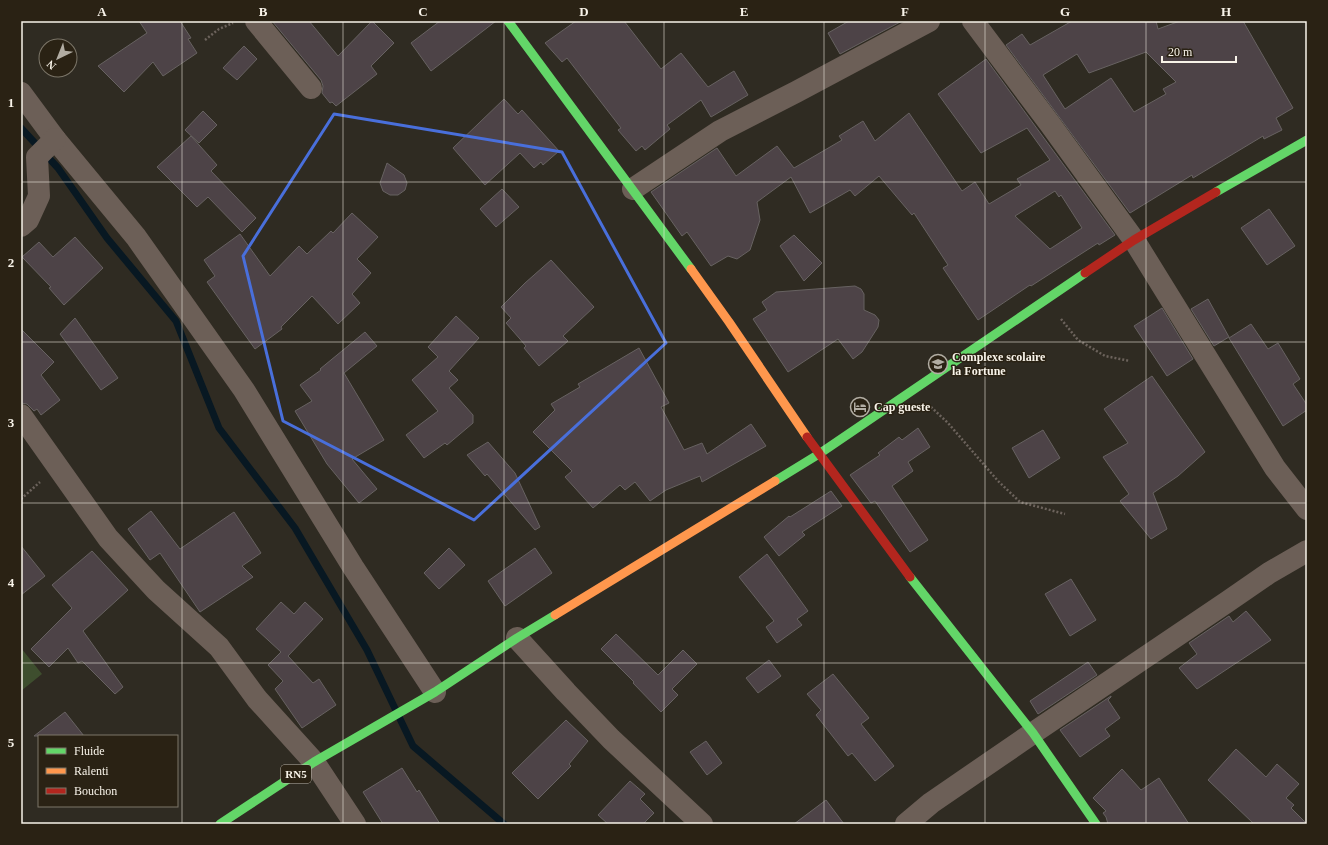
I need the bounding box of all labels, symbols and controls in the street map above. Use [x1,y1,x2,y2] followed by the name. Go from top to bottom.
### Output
[97,4,107,19] text: A
[259,4,268,19] text: B
[418,4,428,19] text: C
[579,4,589,19] text: D
[740,4,748,19] text: E
[901,4,909,19] text: F
[1060,4,1070,19] text: G
[1221,4,1231,19] text: H
[38,38,78,78] north arrow
[1162,38,1236,64] scale bar
[1168,45,1193,59] text: 20 m
[44,58,58,72] text: N
[8,95,14,110] text: 1
[8,255,14,270] text: 2
[952,350,1046,378] place label: Complexe scolaire la Fortune
[927,353,949,375] school or university icon: Complexe scolaire la Fortune
[849,396,871,418] hotel icon: Cap gueste
[874,400,931,414] place label: Cap gueste
[8,415,15,430] text: 3
[8,575,15,590] text: 4
[8,735,15,750] text: 5
[38,735,178,807] legend
[74,744,105,758] text: Fluide
[74,764,109,778] text: Ralenti
[281,765,311,783] road number: RN5
[74,784,117,798] text: Bouchon

